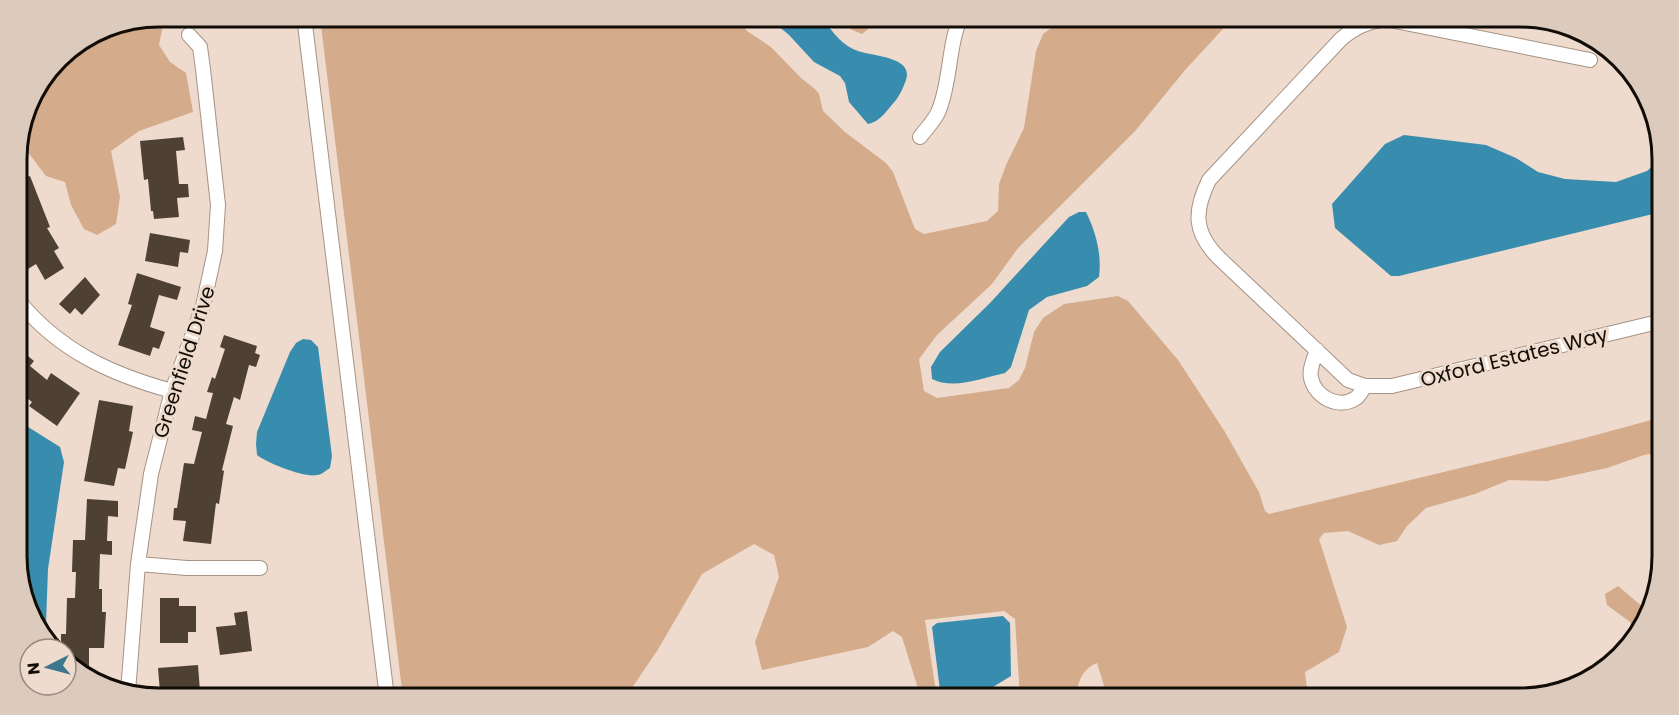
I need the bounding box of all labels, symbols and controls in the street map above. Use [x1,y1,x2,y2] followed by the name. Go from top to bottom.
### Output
[146,282,222,442] street label: Greenfield Drive
[1417,320,1611,394] street label: Oxford Estates Way
[18,637,78,697] north arrow
[22,661,46,676] text: N

